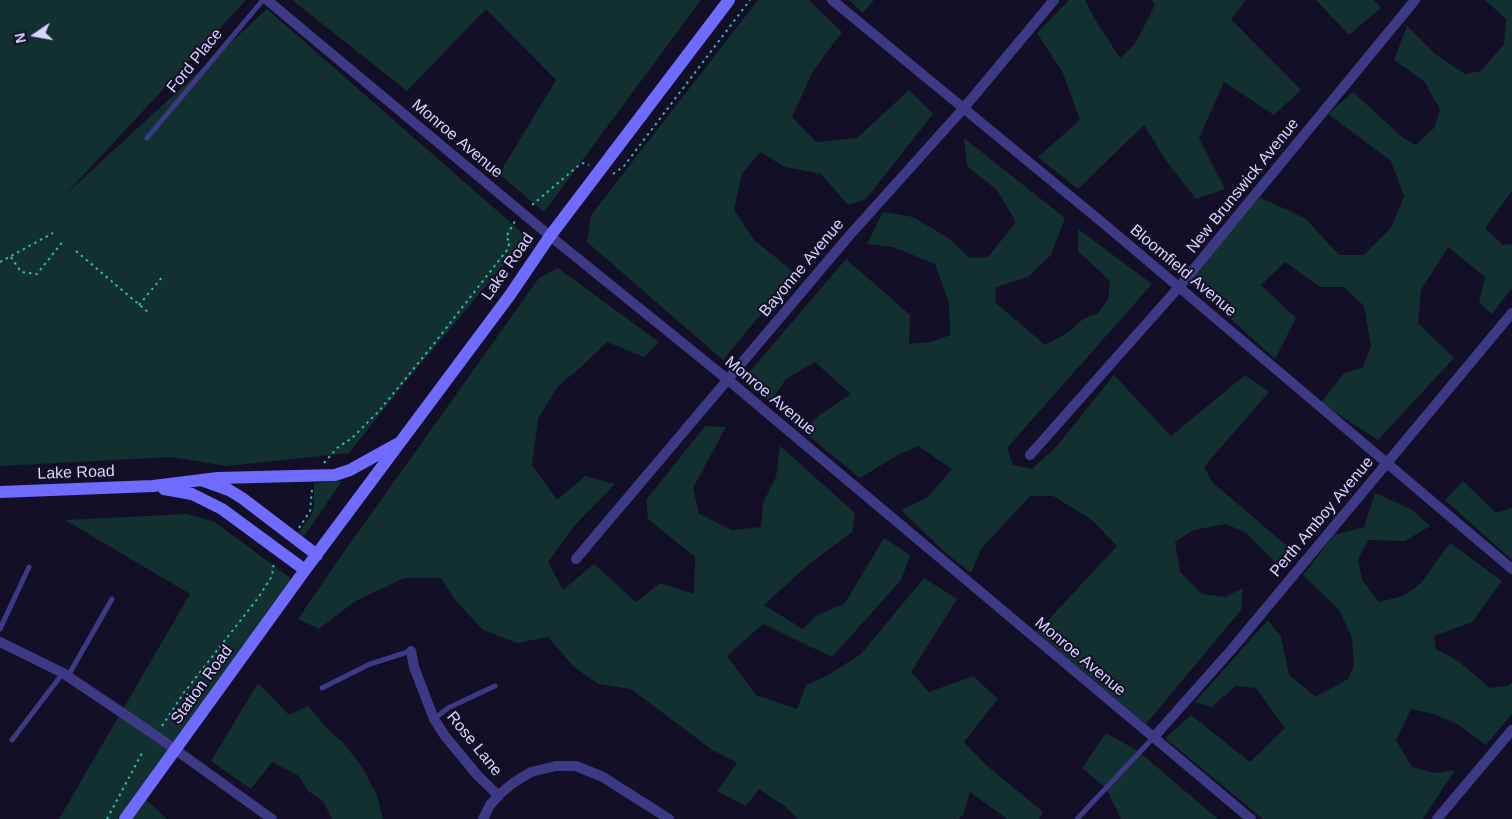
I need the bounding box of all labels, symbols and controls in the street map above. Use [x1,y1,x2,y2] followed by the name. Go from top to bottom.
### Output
[10,10,60,60] north arrow
[163,25,227,97] street label: Ford Place
[11,32,29,45] text: N
[408,95,506,183] street label: Monroe Avenue
[1183,115,1303,257] street label: New Brunswick Avenue
[756,215,848,321] street label: Bayonne Avenue
[1126,221,1240,321] street label: Bloomfield Avenue
[478,230,538,304] street label: Lake Road
[721,352,819,440] street label: Monroe Avenue
[1266,453,1378,581] street label: Perth Amboy Avenue
[37,462,115,484] street label: Lake Road
[1031,613,1129,701] street label: Monroe Avenue
[167,642,237,728] street label: Station Road
[442,708,506,780] street label: Rose Lane

